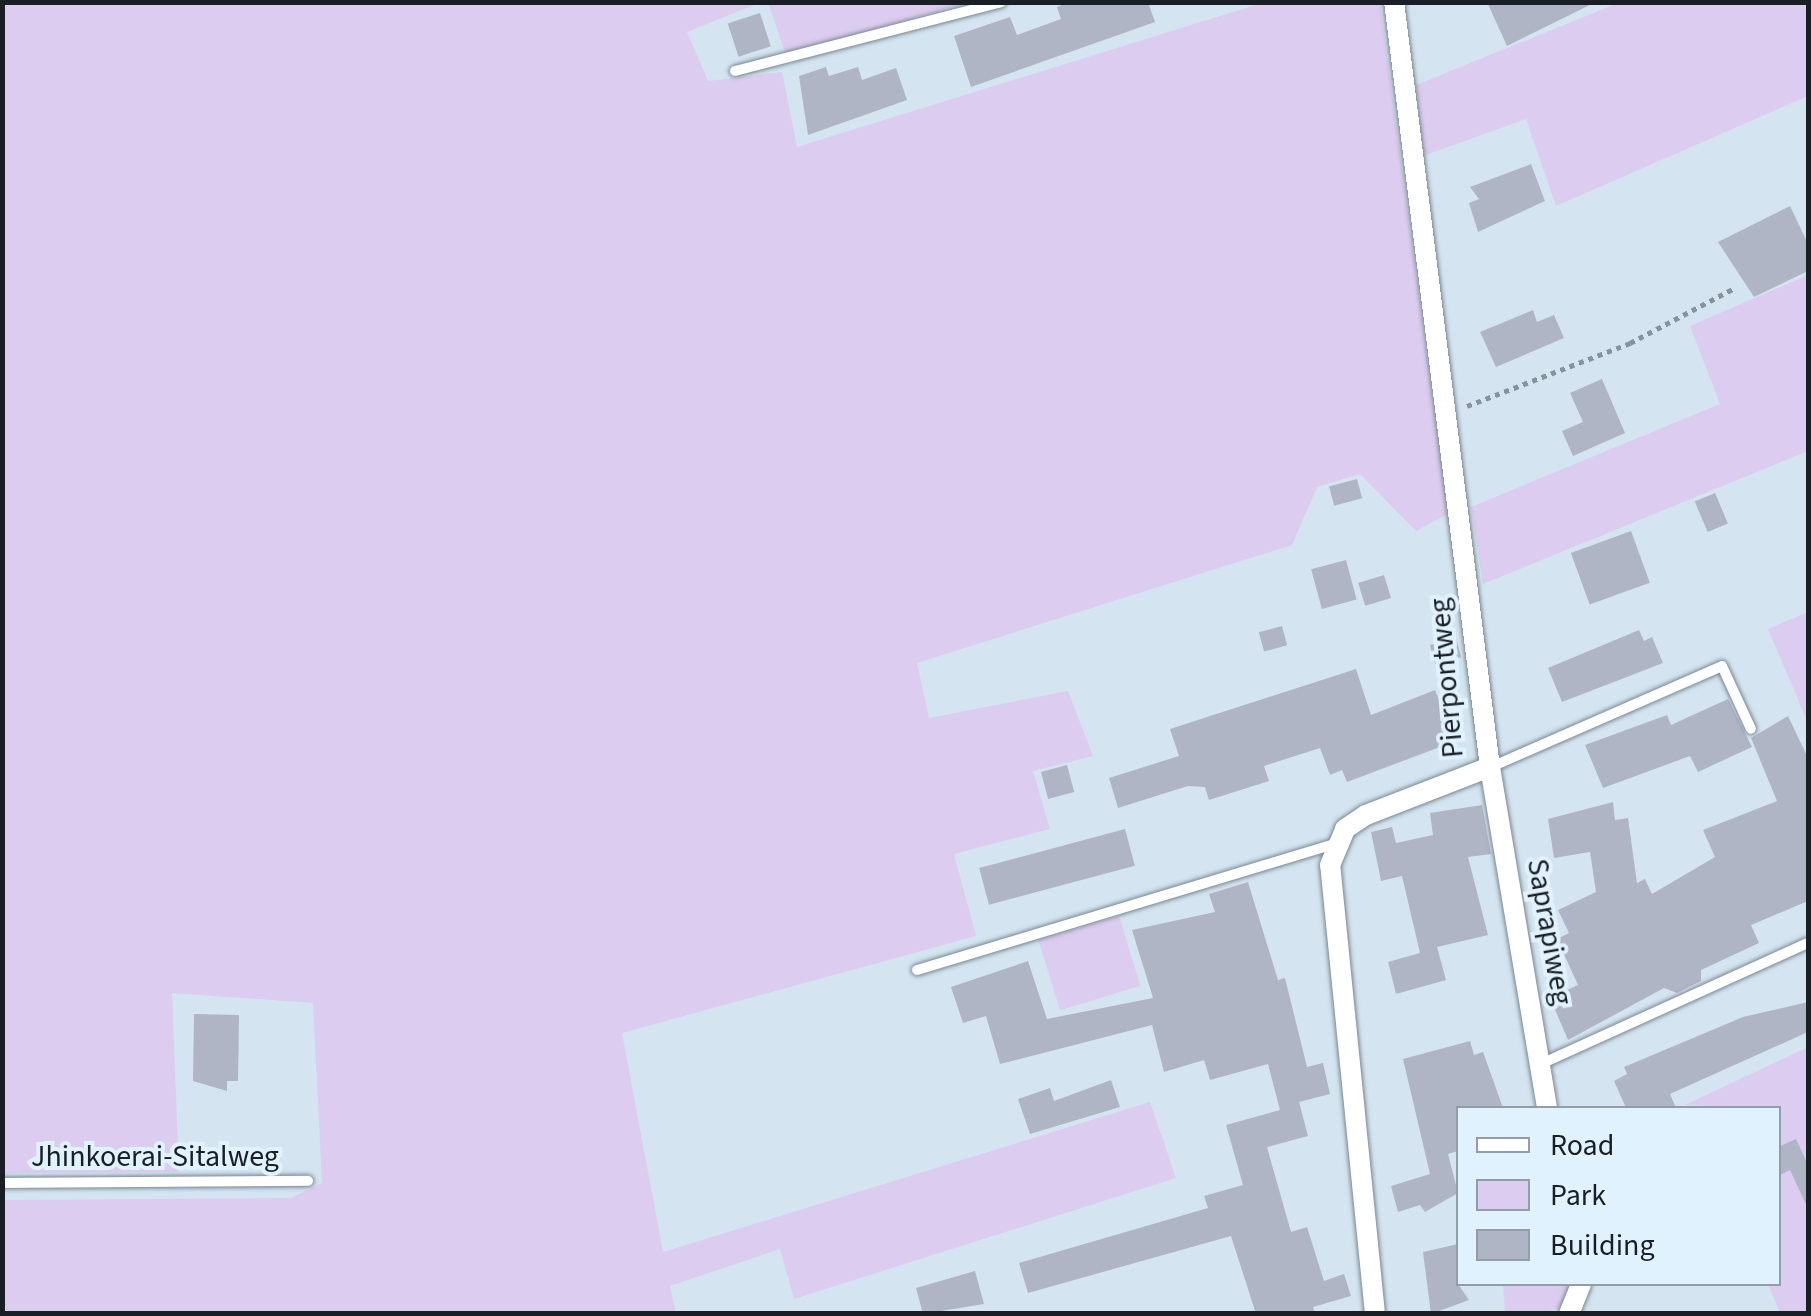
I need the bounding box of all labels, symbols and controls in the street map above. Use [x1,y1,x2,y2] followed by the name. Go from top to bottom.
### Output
[1422,597,1472,759] street label: Pierpontweg
[1518,856,1580,1008] street label: Saprapiweg
[1456,1106,1781,1286] legend
[1550,1124,1614,1167] text: Road
[31,1139,279,1175] street label: Jhinkoerai-Sitalweg
[1550,1174,1606,1217] text: Park
[1550,1224,1655,1267] text: Building

